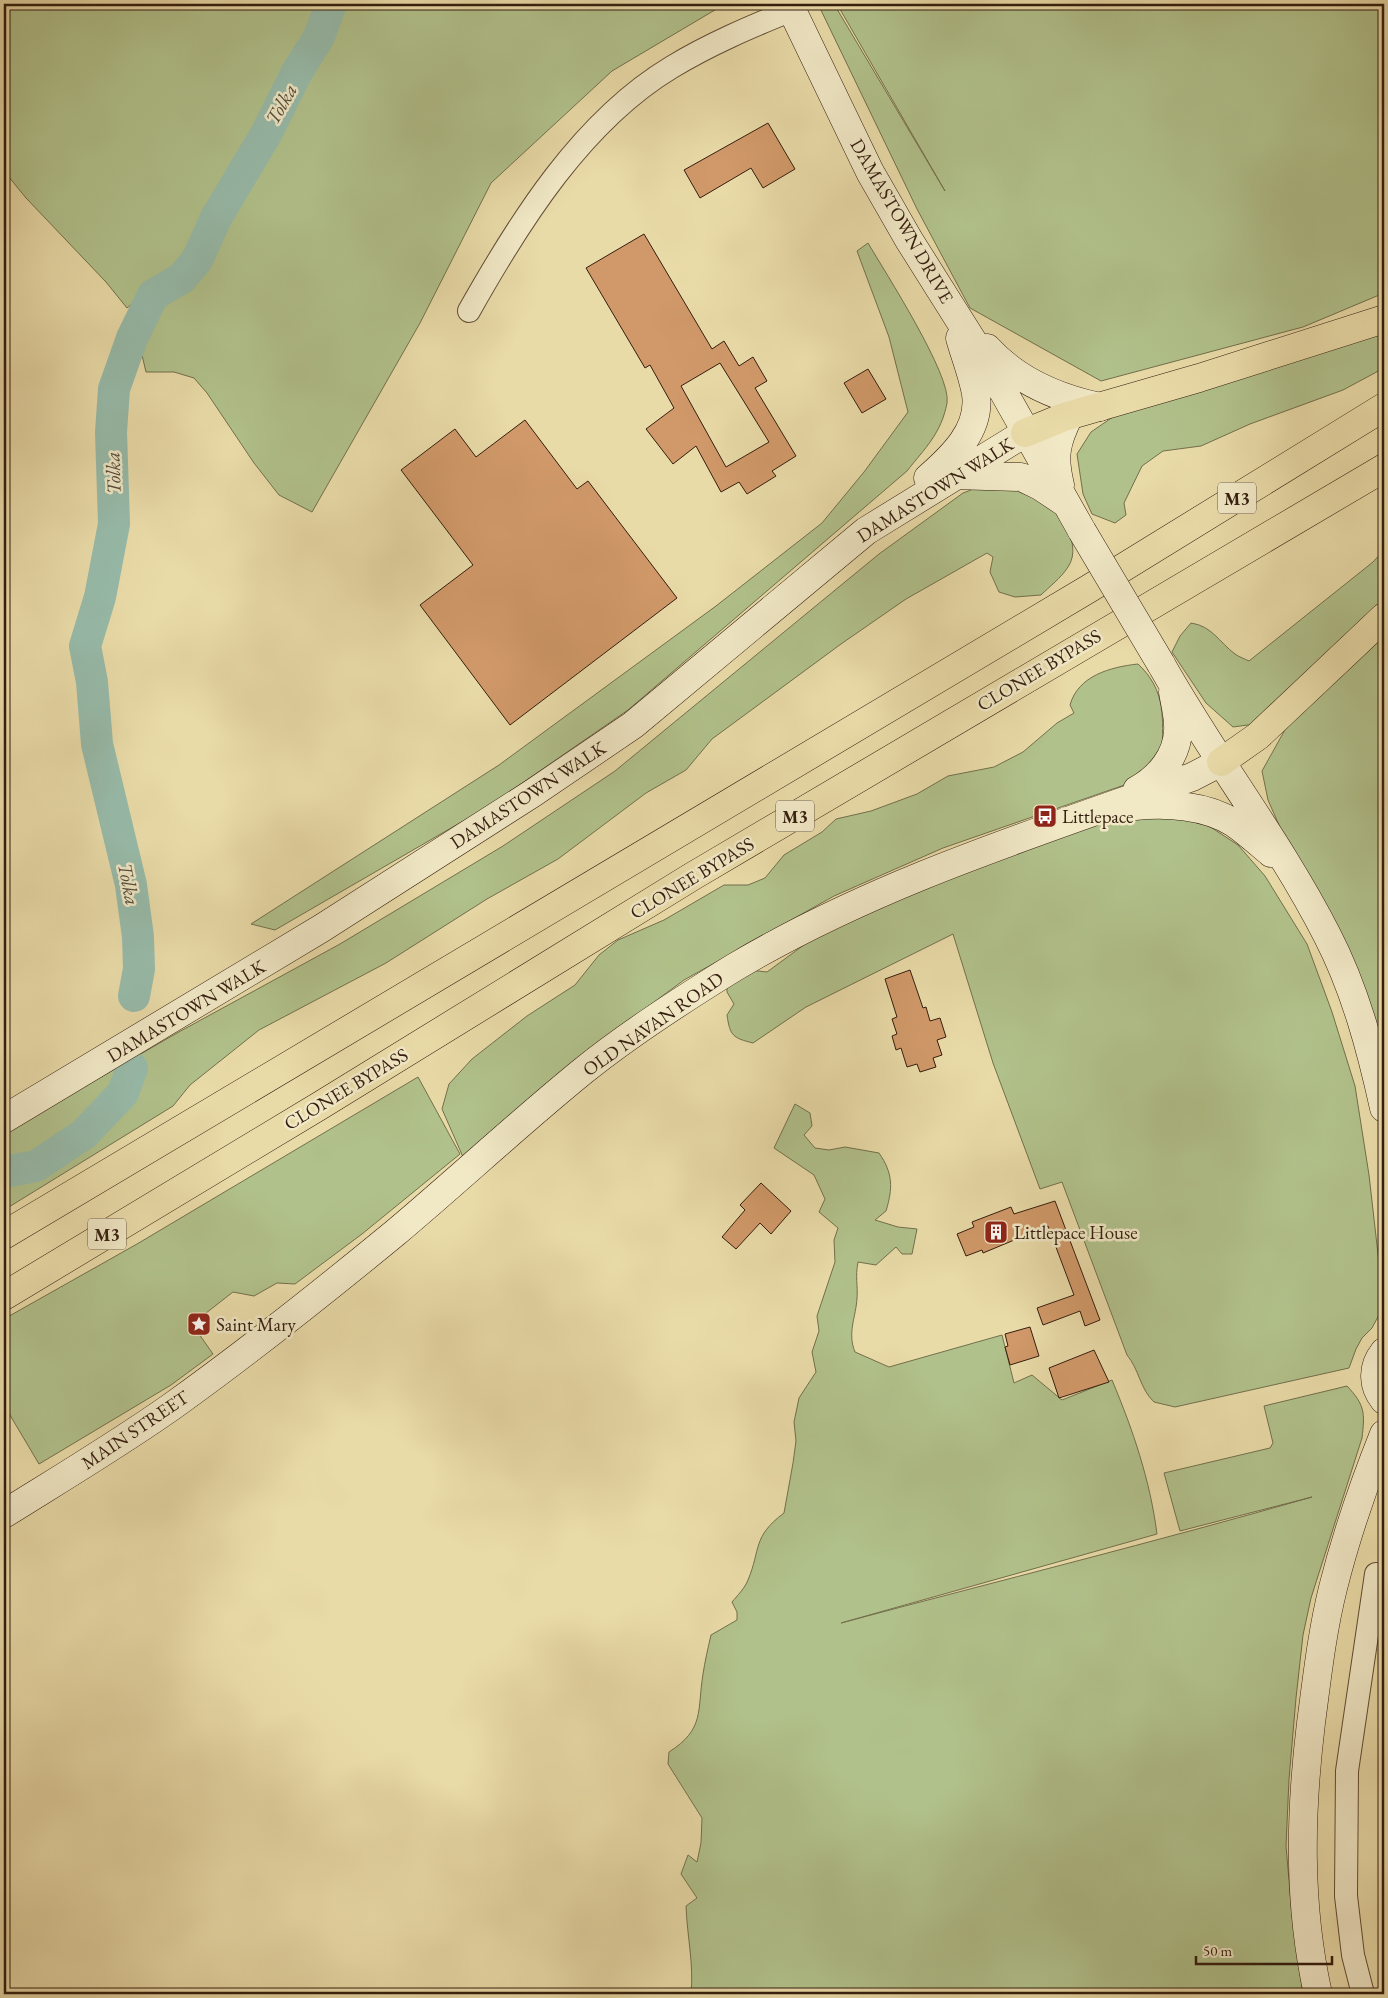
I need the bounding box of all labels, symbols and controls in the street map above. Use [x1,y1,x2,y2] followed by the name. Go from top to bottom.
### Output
[259,79,303,129] water label: Tolka
[845,134,960,308] street label: DAMASTOWN DRIVE
[852,431,1019,548] street label: DAMASTOWN WALK
[99,451,127,495] water label: Tolka
[1218,482,1256,514] road number: M3
[972,623,1106,717] street label: CLONEE BYPASS
[445,735,611,855] street label: DAMASTOWN WALK
[776,800,814,831] road number: M3
[1032,803,1058,829] bus stop icon: Littlepace
[1062,804,1133,829] place label: Littlepace
[625,831,759,925] street label: CLONEE BYPASS
[112,861,146,907] water label: Tolka
[102,953,271,1068] street label: DAMASTOWN WALK
[578,966,728,1082] street label: OLD NAVAN ROAD
[279,1042,413,1136] street label: CLONEE BYPASS
[88,1218,126,1250] road number: M3
[983,1219,1009,1245] building icon: Littlepace House
[1014,1220,1138,1245] place label: Littlepace House
[186,1311,212,1337] place icon: Saint Mary
[216,1312,297,1337] place label: Saint Mary
[76,1385,194,1475] street label: MAIN STREET
[1196,1933,1332,1965] scale bar
[1203,1941,1232,1960] text: 50 m

